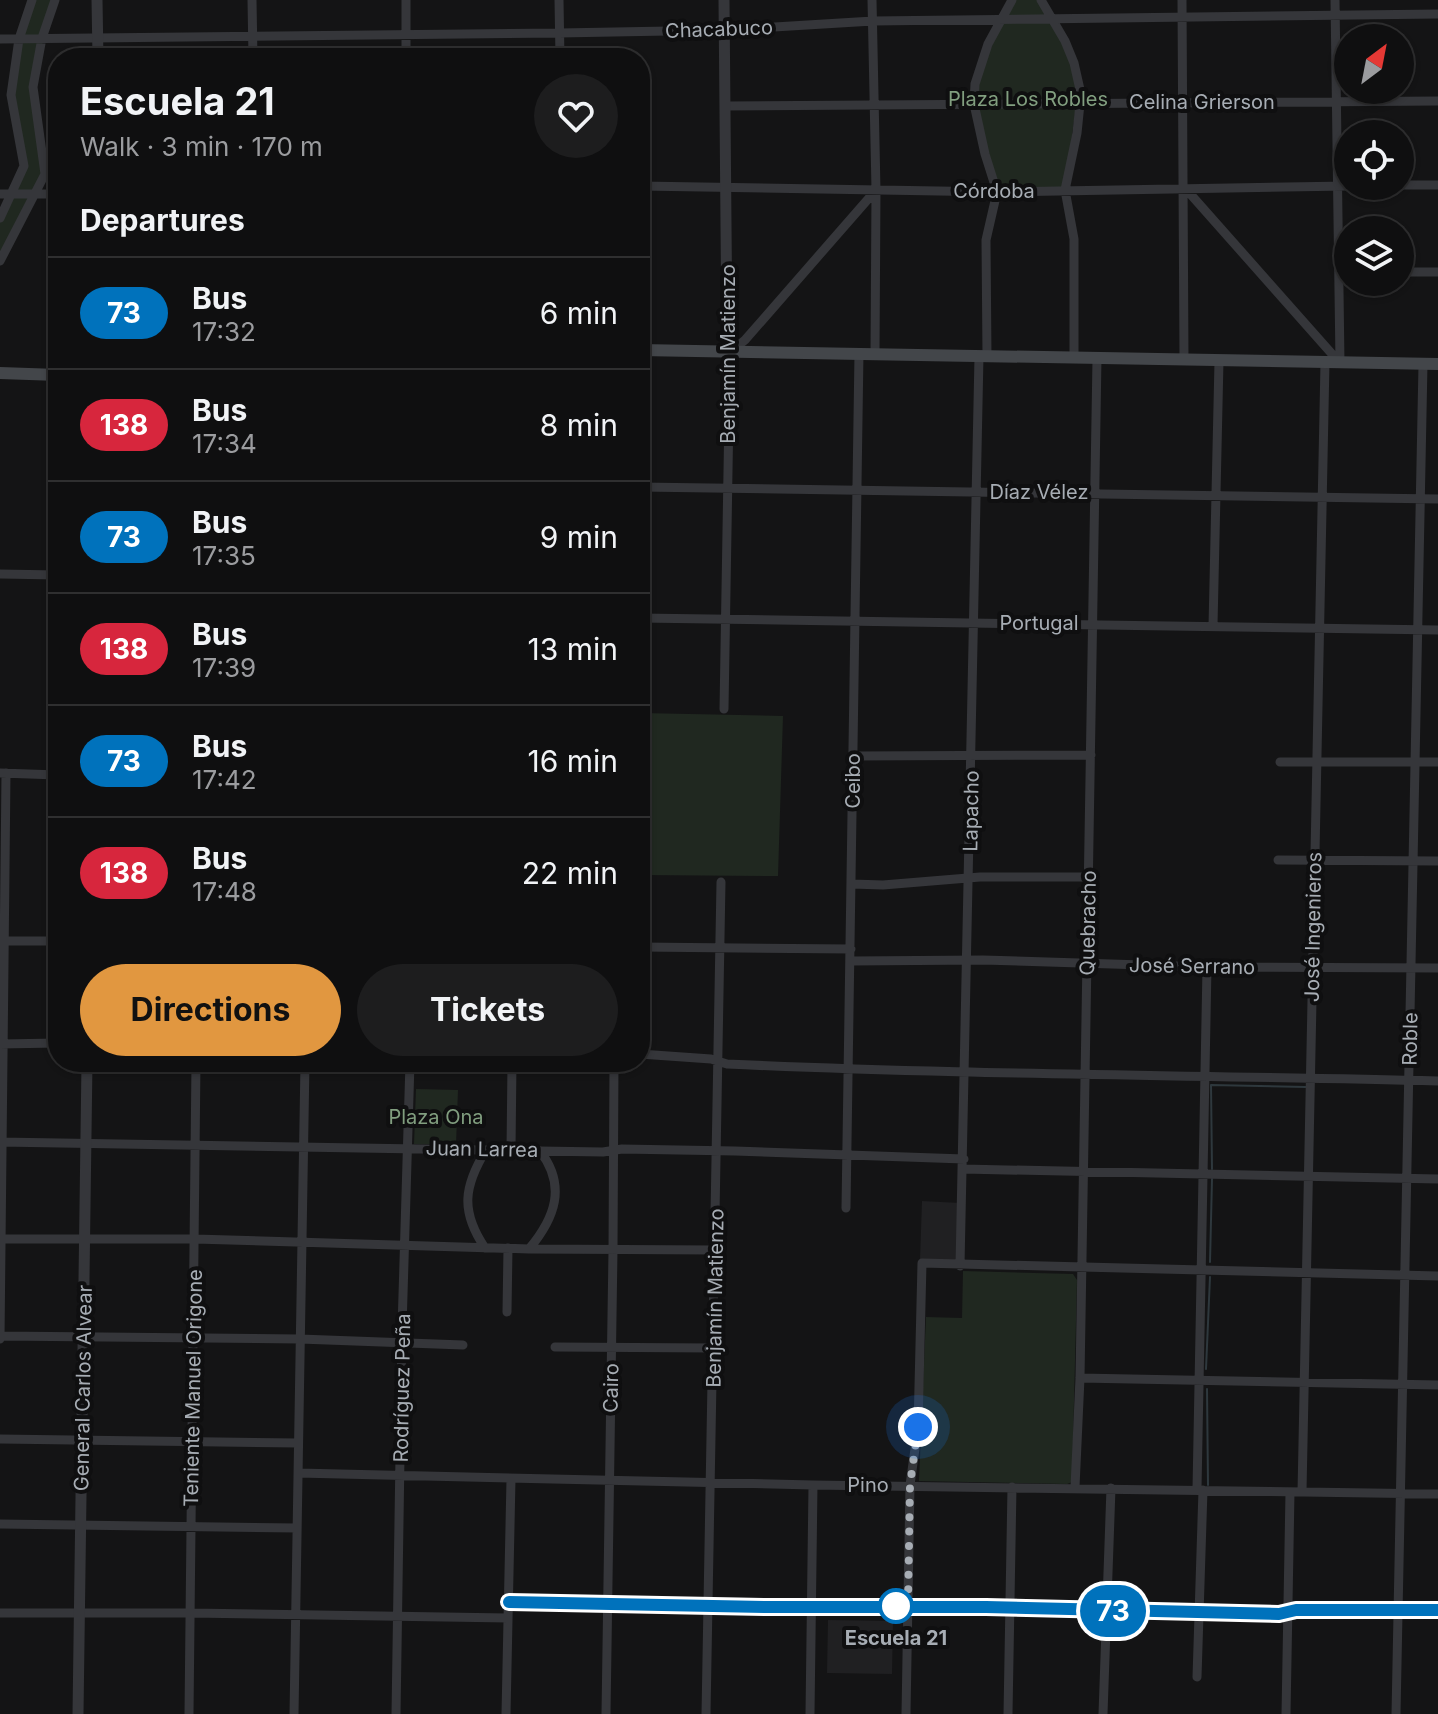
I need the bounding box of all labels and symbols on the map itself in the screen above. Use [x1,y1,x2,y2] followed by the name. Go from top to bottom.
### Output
[665,15,773,43] street label: Chacabuco
[1334,24,1414,104] north arrow
[948,87,1108,111] park label: Plaza Los Robles
[1129,90,1275,114] street label: Celina Grierson
[953,179,1035,203] street label: Córdoba
[716,264,740,444] street label: Benjamín Matienzo
[990,480,1088,504] street label: Díaz Vélez
[999,611,1079,635] street label: Portugal
[841,753,865,809] street label: Ceibo
[958,770,984,852] street label: Lapacho
[1300,852,1326,1002] street label: José Ingenieros
[1075,870,1101,976] street label: Quebracho
[1129,953,1255,979] street label: José Serrano
[1398,1012,1422,1066] street label: Roble
[388,1105,484,1129] park label: Plaza Ona
[426,1136,538,1162] street label: Juan Larrea
[701,1208,729,1388] street label: Benjamín Matienzo
[179,1269,207,1507] street label: Teniente Manuel Origone
[69,1284,97,1491] street label: General Carlos Alvear
[389,1313,415,1463] street label: Rodríguez Peña
[599,1363,623,1413] street label: Cairo
[898,1407,938,1447] your location
[847,1473,889,1497] street label: Pino
[1077,1585,1149,1637] line badge: 73
[879,1589,913,1623] marker: Escuela 21
[845,1626,947,1650] place label: Escuela 21

